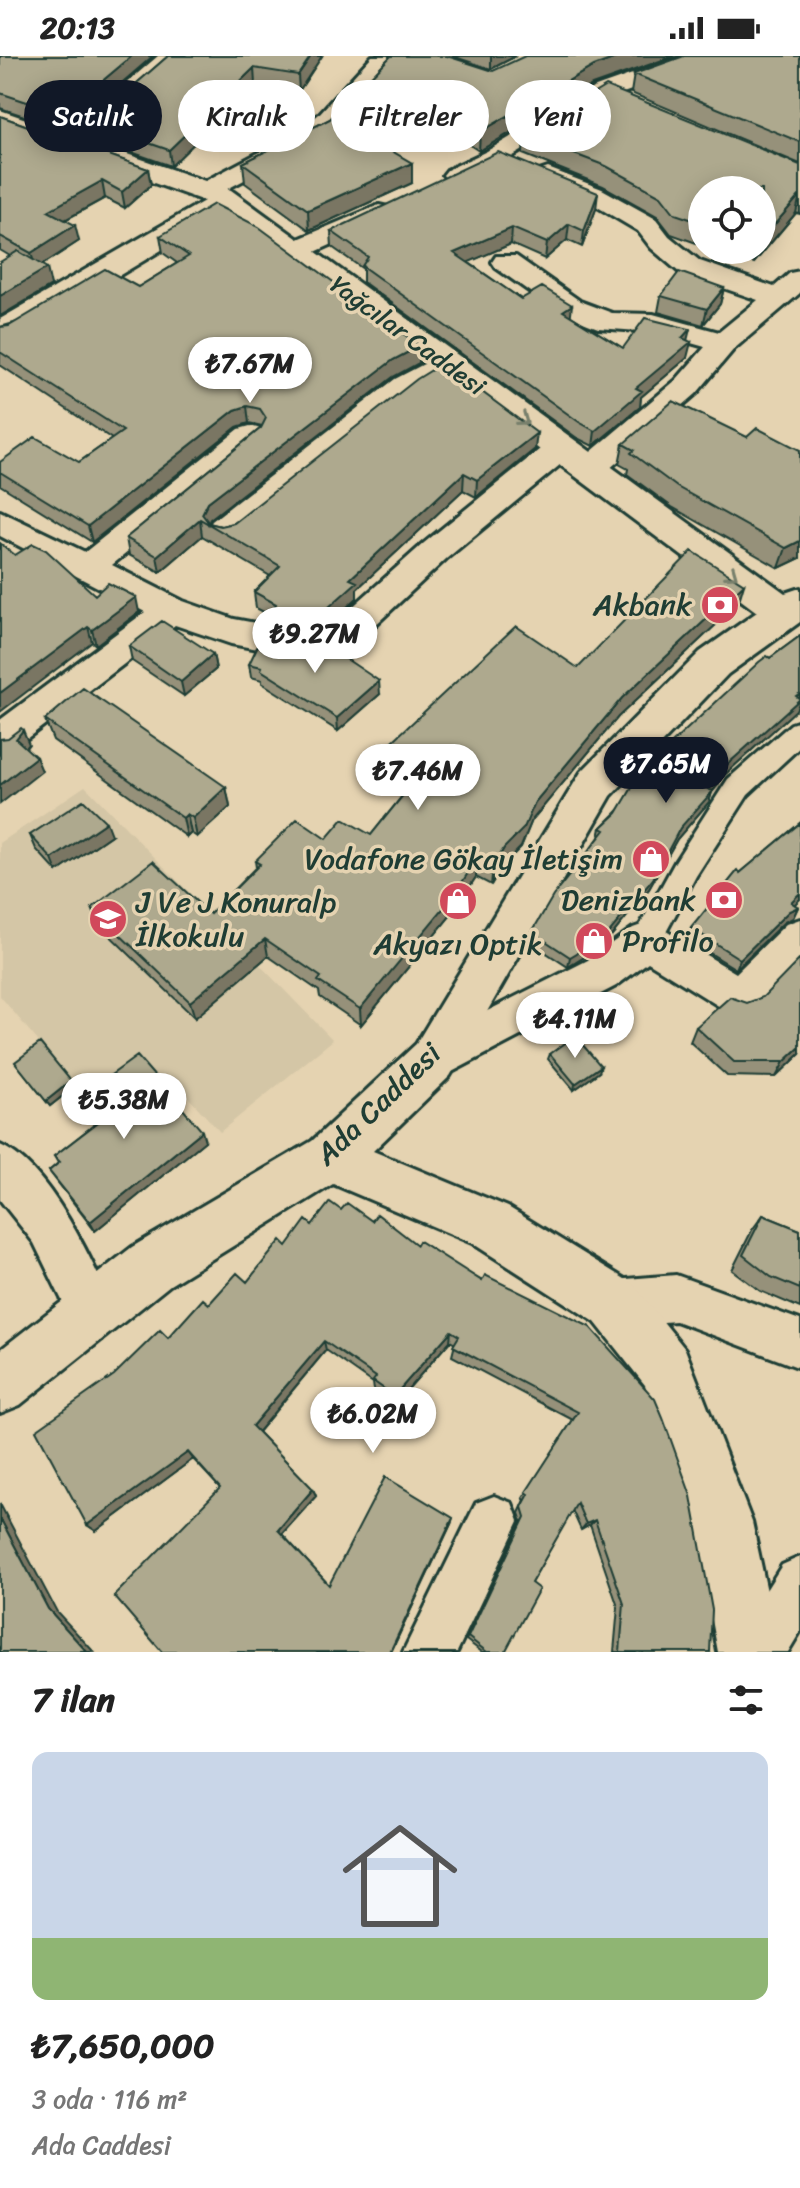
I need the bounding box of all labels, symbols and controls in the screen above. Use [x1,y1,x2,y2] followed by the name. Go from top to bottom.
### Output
[40,1,115,55] text: 20:13
[24,80,162,152] chip: Satılık
[178,80,315,152] chip: Kiralık
[331,80,489,152] chip: Filtreler
[505,80,611,152] chip: Yeni
[688,176,776,264] map controls
[688,176,776,264] button: locate
[320,262,497,408] street label: Yağcılar Caddesi
[185,337,315,405] pin: ₺7.67M
[206,340,294,386] text: ₺7.67M
[514,410,529,424] one-way arrow
[723,564,738,579] one-way arrow
[592,578,693,632] place label: Akbank
[699,584,741,626] bank icon: Akbank
[250,607,380,675] pin: ₺9.27M
[270,610,360,656] text: ₺9.27M
[601,737,731,805] pin: ₺7.65M
[622,740,710,786] text: ₺7.65M
[353,744,483,812] pin: ₺7.46M
[373,747,463,793] text: ₺7.46M
[305,832,623,886] place label: Vodafone Gökay İletişim
[630,838,672,880] shop icon: Vodafone Gökay İletişim
[561,873,696,927] place label: Denizbank
[135,875,337,963] place label: J Ve J Konuralp İlkokulu
[703,879,745,921] bank icon: Denizbank
[437,880,479,922] shop icon: Akyazı Optik
[87,898,129,940] school or university icon: J Ve J Konuralp İlkokulu
[622,914,714,968] place label: Profilo
[372,917,543,971] place label: Akyazı Optik
[573,920,615,962] shop icon: Profilo
[510,992,640,1060] pin: ₺4.11M
[534,995,616,1041] text: ₺4.11M
[301,1028,456,1180] street label: Ada Caddesi
[59,1073,189,1141] pin: ₺5.38M
[79,1076,169,1122] text: ₺5.38M
[308,1387,438,1455] pin: ₺6.02M
[328,1390,418,1436] text: ₺6.02M
[32,1670,115,1730] text: 7 ilan
[724,1678,768,1722] icon: filters
[328,1804,472,1948] icon: home
[32,2016,215,2076] text: ₺7,650,000
[32,2076,188,2122] text: 3 oda · 116 m²
[32,2122,171,2168] text: Ada Caddesi

